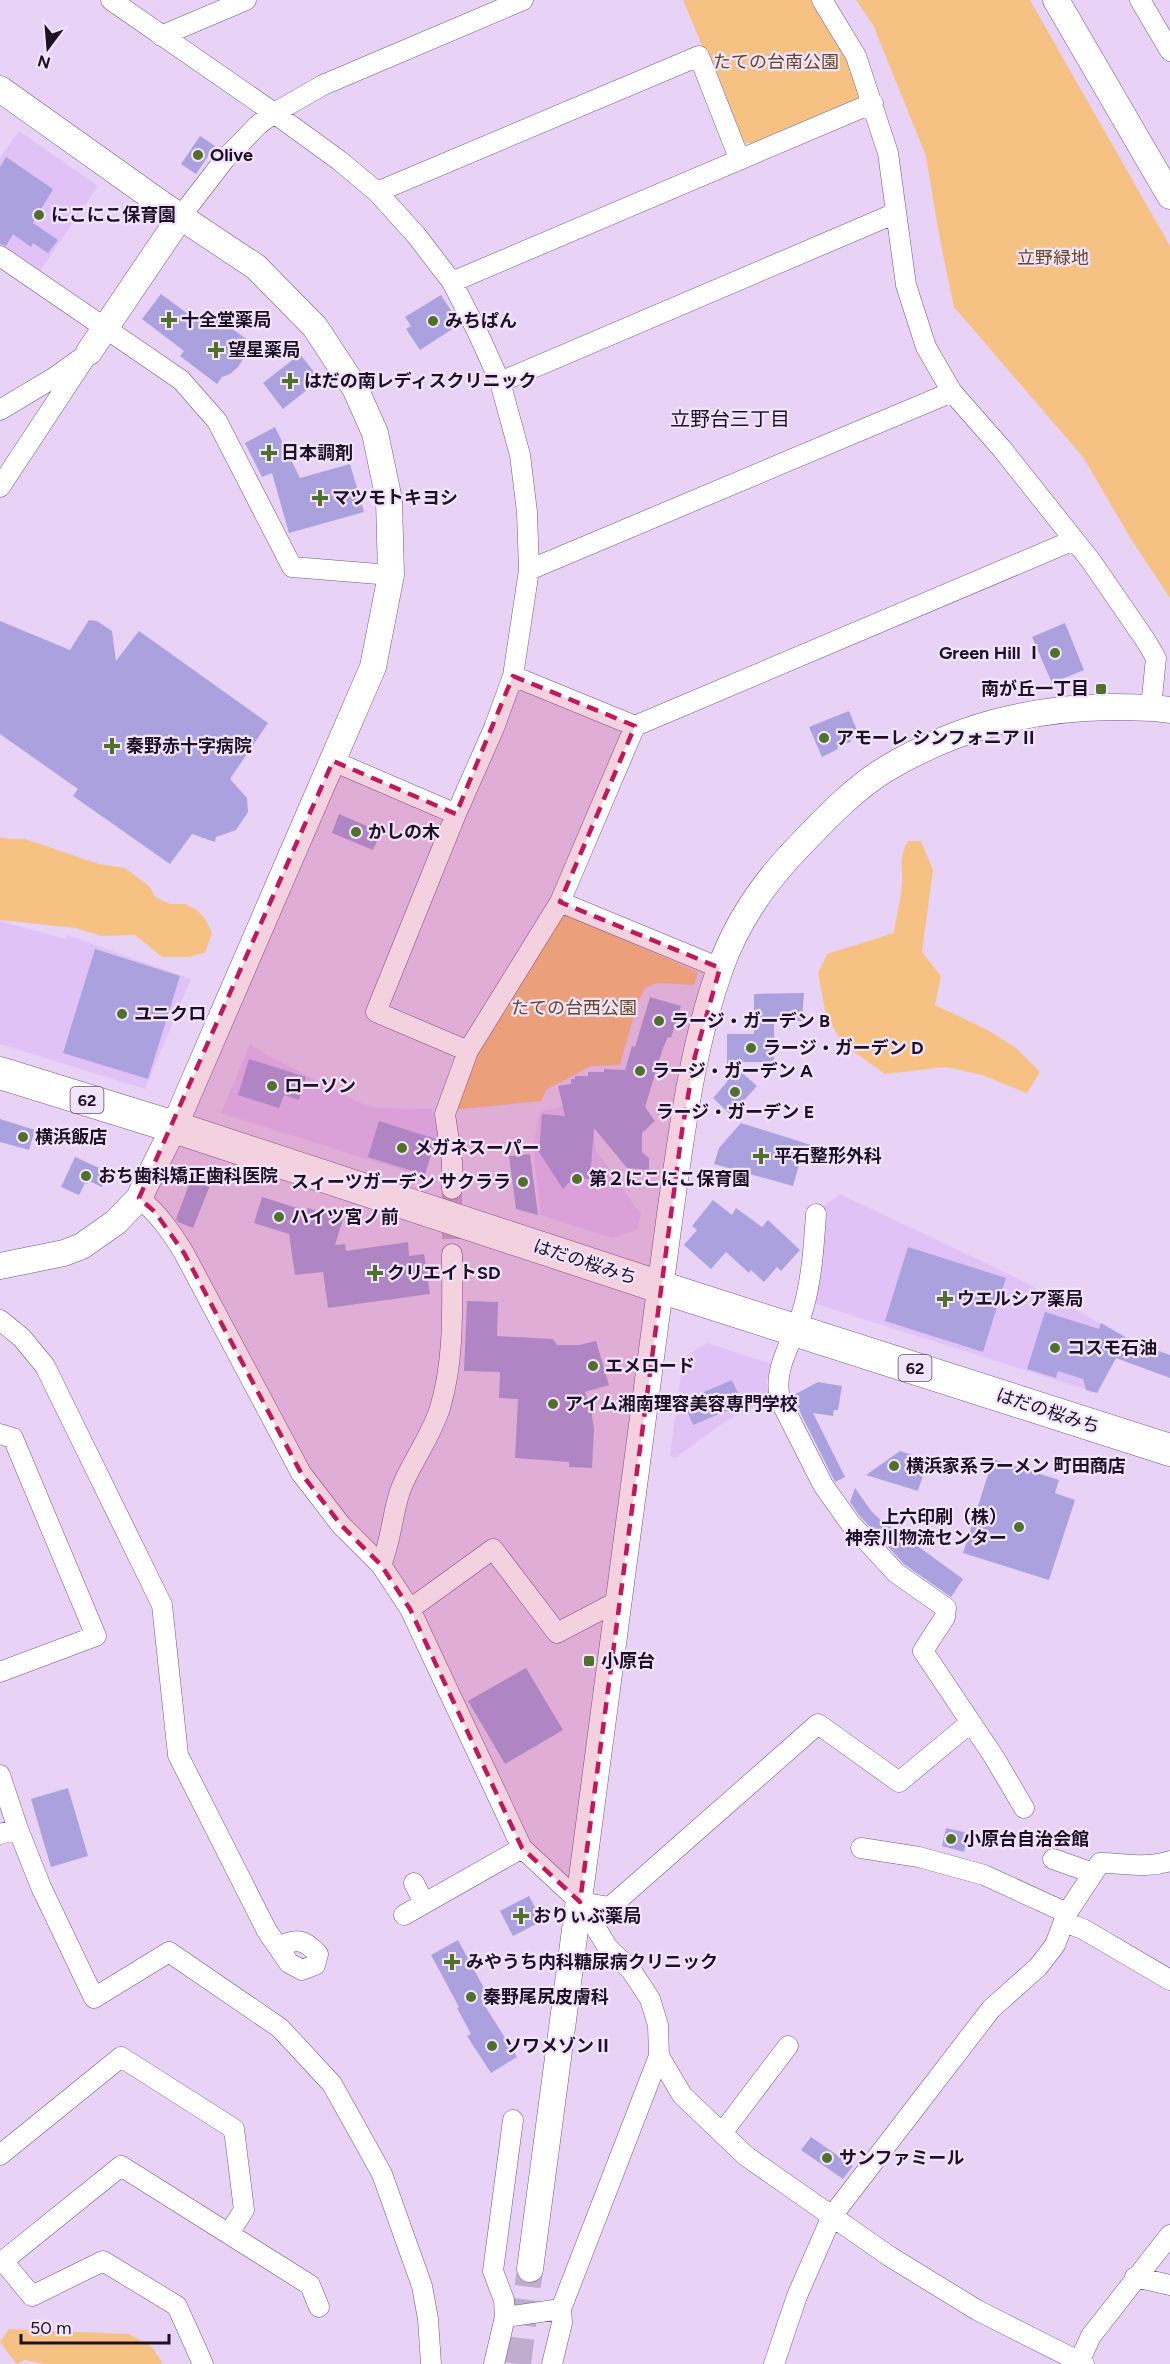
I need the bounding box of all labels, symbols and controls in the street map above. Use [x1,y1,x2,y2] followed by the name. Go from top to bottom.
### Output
[18,18,78,78] north arrow
[35,51,53,73] text: N
[713,51,839,73] park label: たての台南公園
[210,144,253,166] place label: Olive
[191,148,205,162] marker: Olive
[51,204,176,226] place label: にこにこ保育園
[32,208,46,222] marker: にこにこ保育園
[1017,247,1089,269] park label: 立野緑地
[181,309,271,331] place label: 十全堂薬局
[445,310,517,332] place label: みちぱん
[162,313,176,327] marker: 十全堂薬局
[426,314,440,328] marker: みちぱん
[228,339,300,361] place label: 望星薬局
[209,343,223,357] marker: 望星薬局
[304,370,536,392] place label: はだの南レディスクリニック
[281,372,299,390] marker: はだの南レディスクリニック
[670,407,790,431] district label: 立野台三丁目
[281,442,353,464] place label: 日本調剤
[262,446,276,460] marker: 日本調剤
[332,487,458,509] place label: マツモトキヨシ
[313,491,327,505] marker: マツモトキヨシ
[939,642,1043,664] place label: Green Hill Ⅰ
[1048,646,1062,660] marker: Green Hill Ⅰ
[981,678,1089,700] place label: 南が丘一丁目
[1094,682,1108,696] marker: 南が丘一丁目
[836,727,1038,749] place label: アモーレ シンフォニアⅡ
[817,731,831,745] marker: アモーレ シンフォニアⅡ
[126,735,252,757] place label: 秦野赤十字病院
[103,737,121,755] marker: 秦野赤十字病院
[368,821,440,843] place label: かしの木
[349,825,363,839] marker: かしの木
[511,997,637,1019] park label: たての台西公園
[134,1003,206,1025] place label: ユニクロ
[115,1007,129,1021] marker: ユニクロ
[671,1010,830,1032] place label: ラージ・ガーデン B
[652,1014,666,1028] marker: ラージ・ガーデン B
[763,1037,924,1059] place label: ラージ・ガーデン D
[744,1041,758,1055] marker: ラージ・ガーデン D
[652,1060,813,1082] place label: ラージ・ガーデン A
[633,1064,647,1078] marker: ラージ・ガーデン A
[284,1075,356,1097] place label: ローソン
[265,1079,279,1093] marker: ローソン
[728,1085,742,1099] marker: ラージ・ガーデン E
[70,1087,104,1113] road number: 62
[656,1101,814,1123] place label: ラージ・ガーデン E
[35,1126,107,1148] place label: 横浜飯店
[16,1130,30,1144] marker: 横浜飯店
[414,1137,540,1159] place label: メガネスーパー
[395,1141,409,1155] marker: メガネスーパー
[774,1145,882,1167] place label: 平石整形外科
[752,1147,770,1165] marker: 平石整形外科
[98,1165,278,1187] place label: おち歯科矯正歯科医院
[589,1168,750,1190] place label: 第２にこにこ保育園
[79,1169,93,1183] marker: おち歯科矯正歯科医院
[291,1171,511,1193] place label: スィーツガーデン サクララ
[570,1172,584,1186] marker: 第２にこにこ保育園
[516,1175,530,1189] marker: スィーツガーデン サクララ
[291,1206,399,1228] place label: ハイツ宮ノ前
[272,1210,286,1224] marker: ハイツ宮ノ前
[530,1235,640,1289] street label: はだの桜みち
[387,1262,501,1284] place label: クリエイトSD
[368,1266,382,1280] marker: クリエイトSD
[957,1288,1083,1310] place label: ウエルシア薬局
[938,1292,952,1306] marker: ウエルシア薬局
[1067,1337,1157,1359] place label: コスモ石油
[1048,1341,1062,1355] marker: コスモ石油
[605,1355,695,1377] place label: エメロード
[898,1355,932,1381] road number: 62
[586,1359,600,1373] marker: エメロード
[993,1384,1103,1438] street label: はだの桜みち
[565,1393,798,1415] place label: アイム湘南理容美容専門学校
[546,1397,560,1411] marker: アイム湘南理容美容専門学校
[906,1455,1126,1477] place label: 横浜家系ラーメン 町田商店
[887,1459,901,1473] marker: 横浜家系ラーメン 町田商店
[845,1506,1007,1549] place label: 上六印刷（株） 神奈川物流センター
[1012,1520,1026,1534] marker: 上六印刷（株） 神奈川物流センター
[601,1650,655,1672] place label: 小原台
[582,1654,596,1668] marker: 小原台
[963,1828,1089,1850] place label: 小原台自治会館
[944,1832,958,1846] marker: 小原台自治会館
[533,1905,641,1927] place label: おりぃぶ薬局
[514,1909,528,1923] marker: おりぃぶ薬局
[466,1951,718,1973] place label: みやうち内科糖尿病クリニック
[443,1953,461,1971] marker: みやうち内科糖尿病クリニック
[483,1986,609,2008] place label: 秦野尾尻皮膚科
[464,1990,478,2004] marker: 秦野尾尻皮膚科
[504,2035,612,2057] place label: ソワメゾンⅡ
[485,2039,499,2053] marker: ソワメゾンⅡ
[839,2147,964,2169] place label: サンファミール
[820,2151,834,2165] marker: サンファミール
[21,2307,170,2345] scale bar
[30,2317,72,2339] text: 50 m

